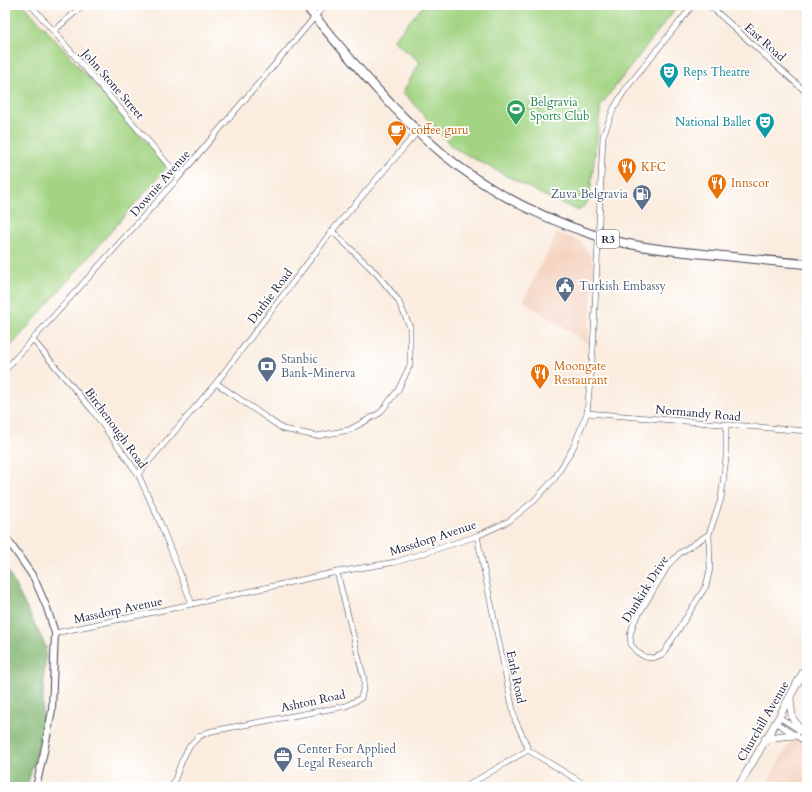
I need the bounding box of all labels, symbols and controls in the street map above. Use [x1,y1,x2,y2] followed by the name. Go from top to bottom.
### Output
[741,19,789,65] street label: East Road
[77,44,148,123] street label: John Stone Street
[658,61,680,89] theatre icon: Reps Theatre
[683,64,750,80] place label: Reps Theatre
[530,94,590,124] place label: Belgravia Sports Club
[505,98,527,126] sports icon: Belgravia Sports Club
[754,111,776,139] theatre icon: National Ballet
[675,114,751,130] place label: National Ballet
[386,119,408,147] cafe icon: coffee guru
[411,122,469,138] place label: coffee guru
[127,146,193,220] street label: Downie Avenue
[616,156,638,184] restaurant icon: KFC
[641,159,666,175] place label: KFC
[706,172,728,200] restaurant icon: Innscor
[731,175,770,191] place label: Innscor
[631,183,653,211] fuel station icon: Zuva Belgravia
[551,186,629,202] place label: Zuva Belgravia
[597,230,619,248] road number: R3
[244,265,296,327] street label: Duthie Road
[554,275,576,303] public building icon: Turkish Embassy
[579,278,667,294] place label: Turkish Embassy
[281,351,356,381] place label: Stanbic Bank-Minerva
[256,355,278,383] bank icon: Stanbic Bank-Minerva
[554,358,608,388] place label: Moongate Restaurant
[529,362,551,390] restaurant icon: Moongate Restaurant
[81,384,151,472] street label: Birchenough Road
[655,401,742,425] street label: Normandy Road
[388,516,478,560] street label: Massdorp Avenue
[618,553,672,625] street label: Dunkirk Drive
[72,593,164,627] street label: Massdorp Avenue
[503,649,530,705] street label: Earls Road
[733,678,793,764] street label: Churchill Avenue
[279,686,347,716] street label: Ashton Road
[297,741,396,771] place label: Center For Applied Legal Research
[272,745,294,773] office icon: Center For Applied Legal Research

